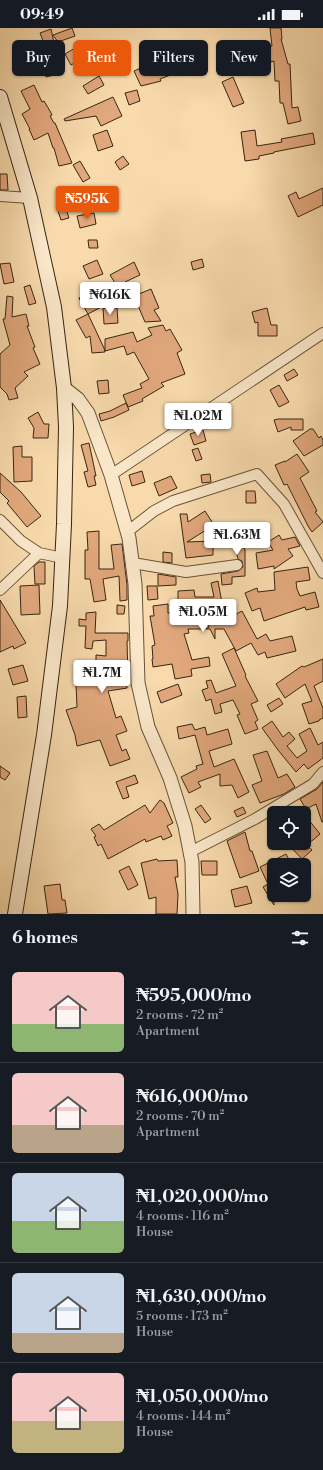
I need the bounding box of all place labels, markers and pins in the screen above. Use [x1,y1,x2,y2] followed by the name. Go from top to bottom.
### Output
[59,186,115,220] pin: ₦595K
[82,282,138,316] pin: ₦616K
[165,403,231,437] pin: ₦1.02M
[204,522,270,556] pin: ₦1.63M
[170,599,236,633] pin: ₦1.05M
[74,660,130,694] pin: ₦1.7M

